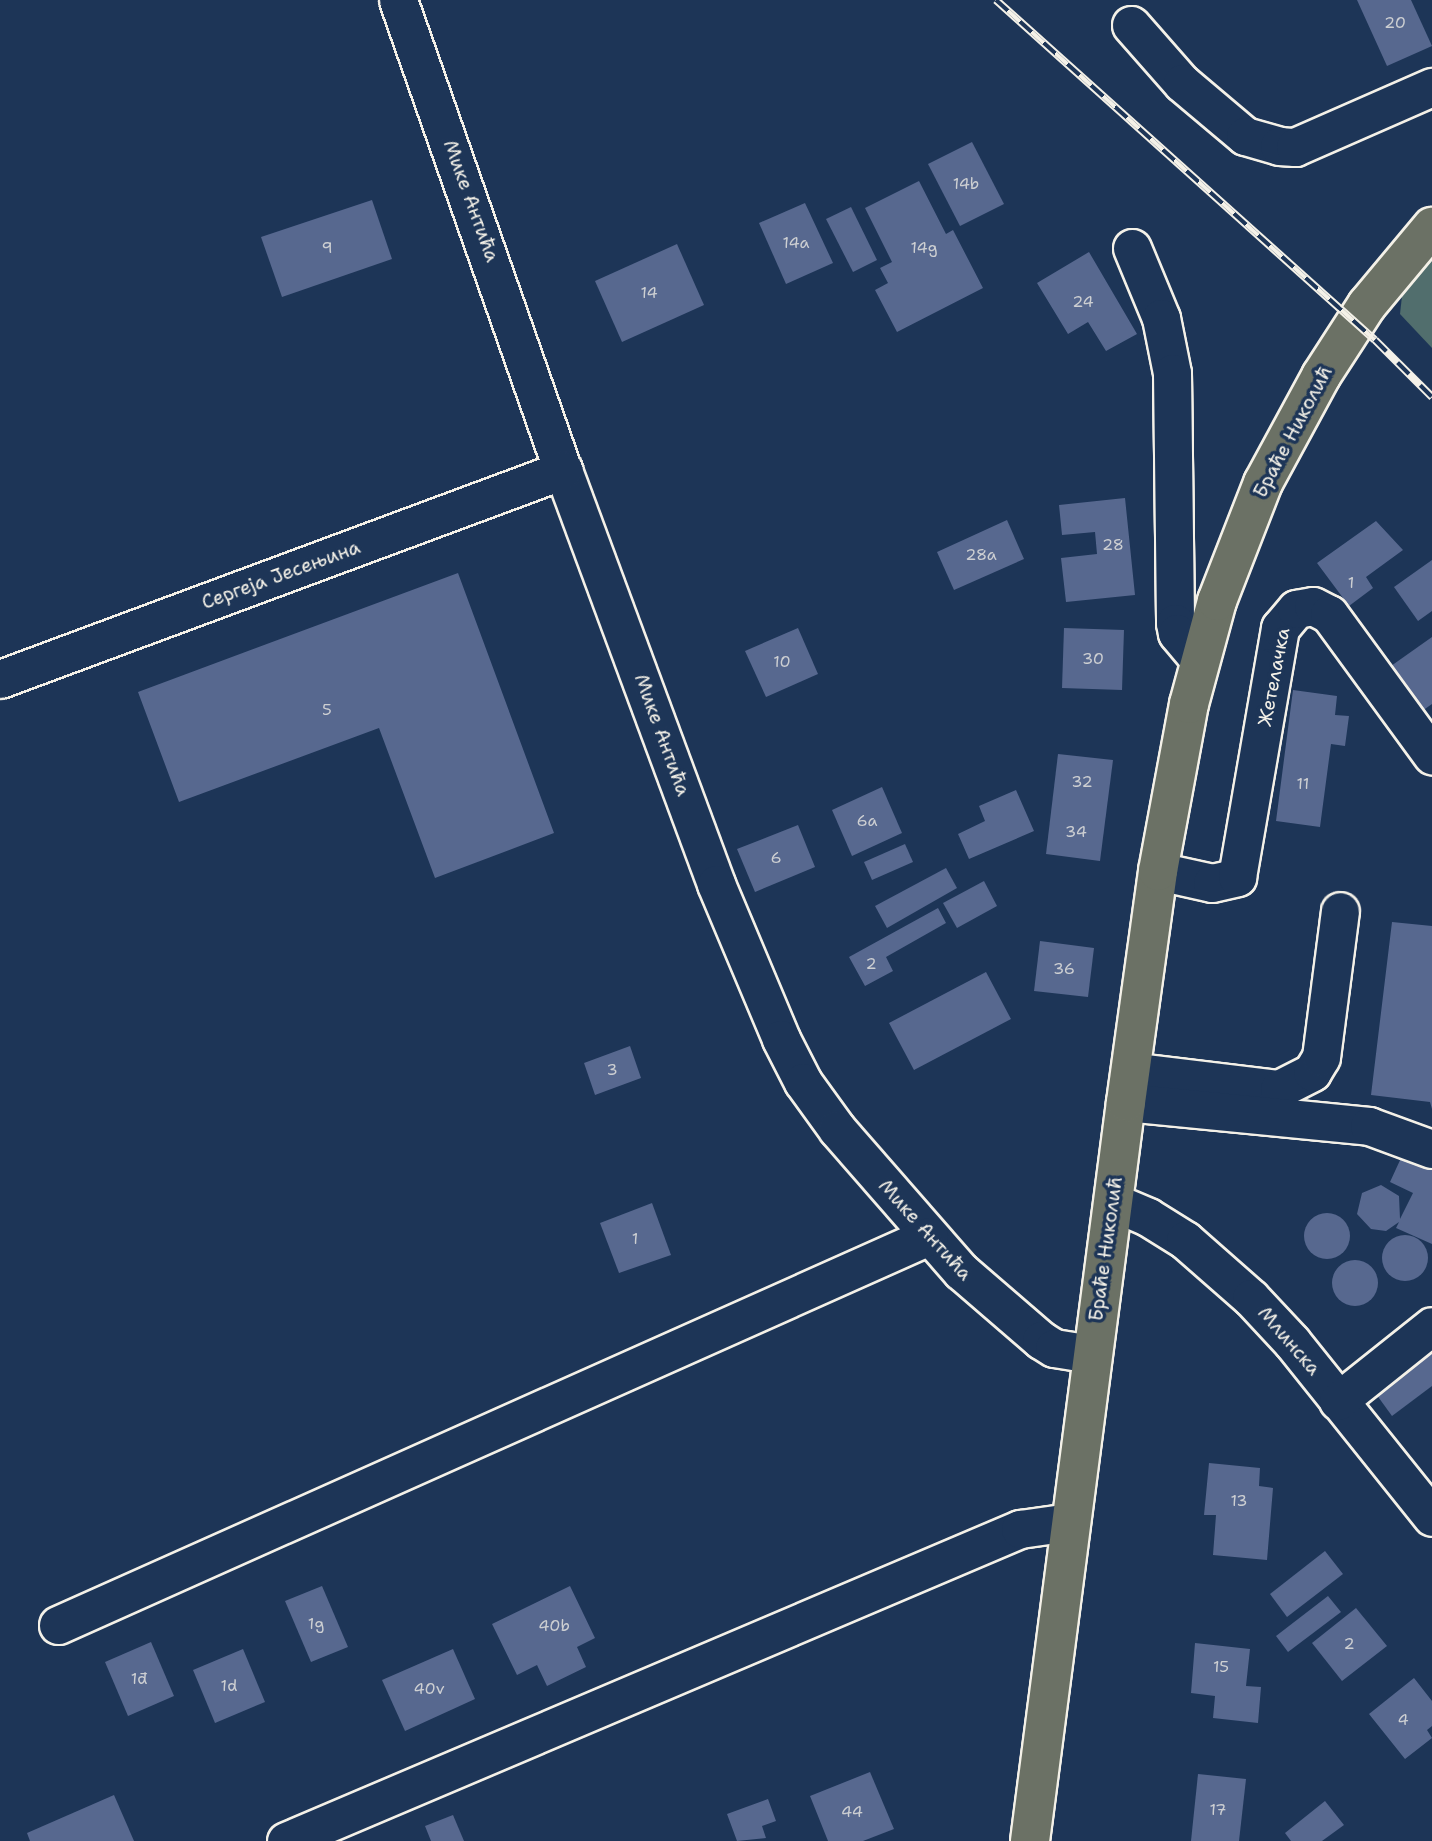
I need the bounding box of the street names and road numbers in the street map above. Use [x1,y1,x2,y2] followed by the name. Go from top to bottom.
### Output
[438,137,504,265] street label: Мике Антића
[1249,362,1337,502] street label: Браће Николић
[199,536,363,614] street label: Сергеја Јесењина
[1253,626,1295,728] street label: Жетелачка
[629,671,695,799] street label: Мике Антића
[874,1175,976,1285] street label: Мике Антића
[1085,1175,1127,1323] street label: Браће Николић
[1253,1302,1325,1380] street label: Млинска

